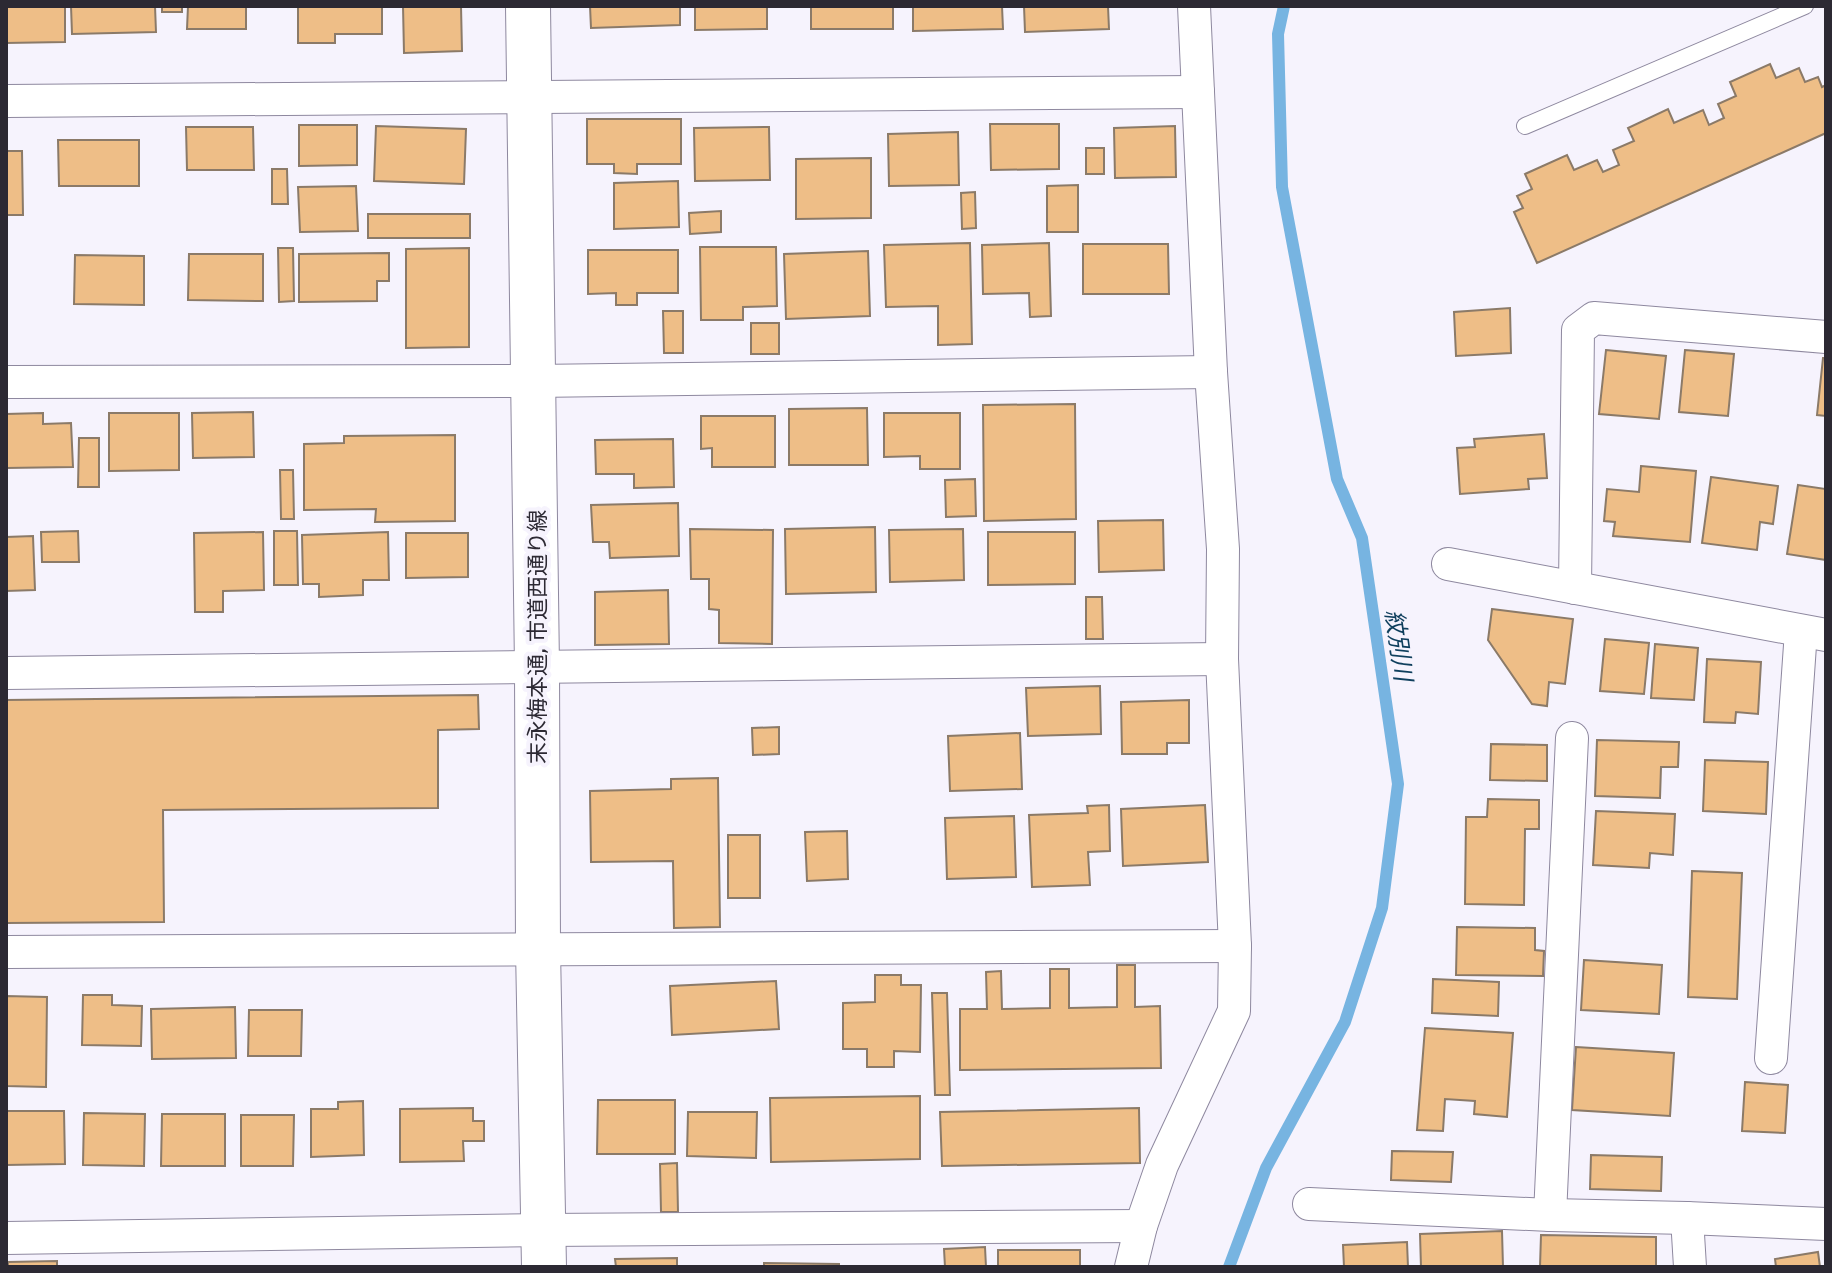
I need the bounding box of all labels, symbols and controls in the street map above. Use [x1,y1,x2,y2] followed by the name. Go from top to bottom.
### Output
[523,510,550,764] street label: 末永梅本通, 市道西通り線
[1381,607,1420,686] water label: 紋別川

